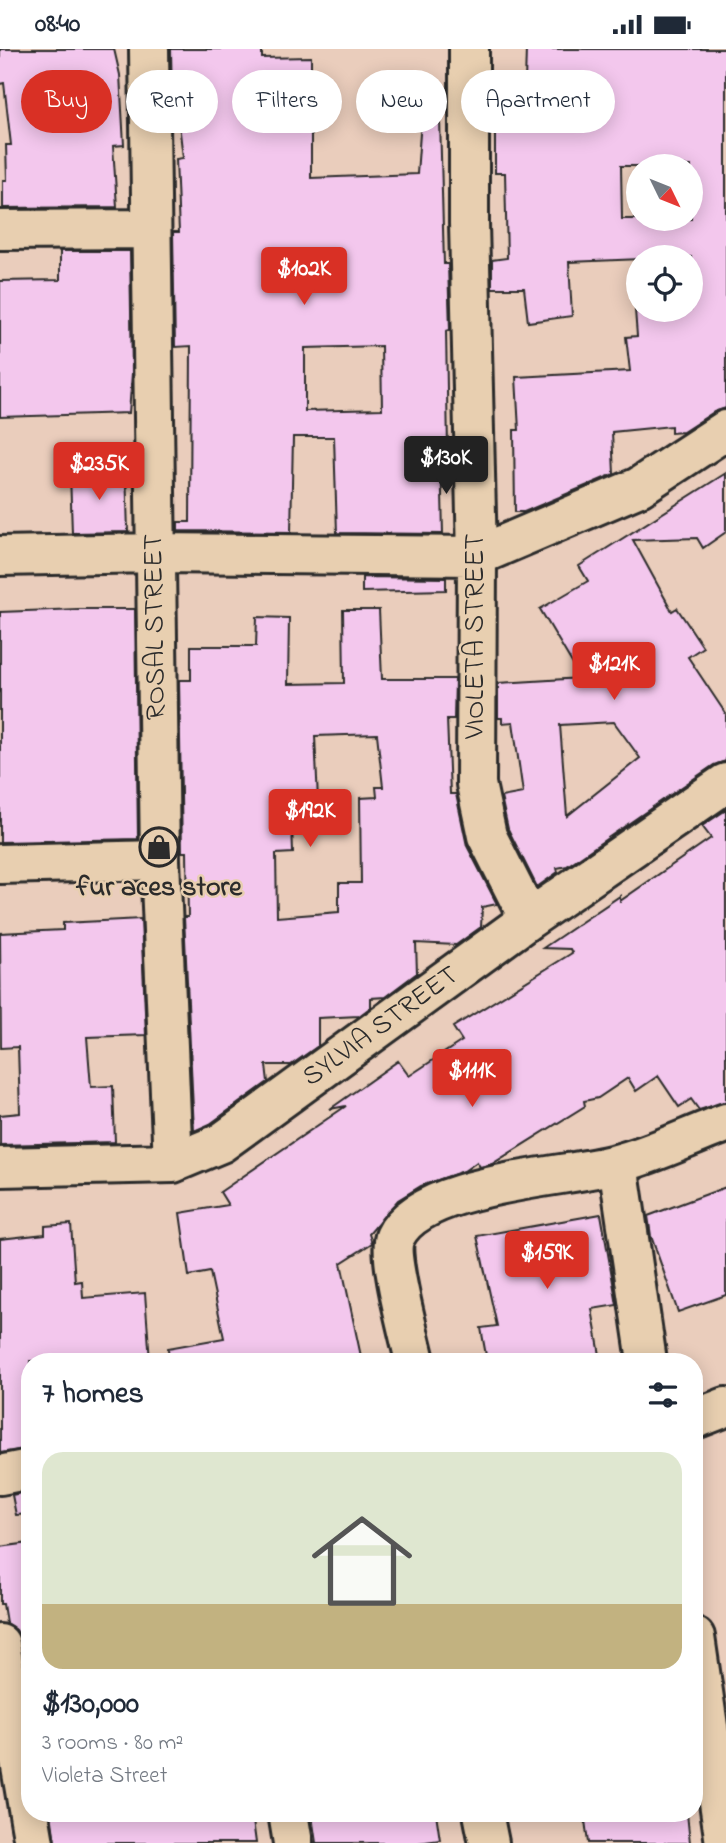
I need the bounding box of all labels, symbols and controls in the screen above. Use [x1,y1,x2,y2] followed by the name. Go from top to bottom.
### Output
[35,6,80,44] text: 08:40
[21,70,112,133] chip: Buy
[126,70,218,133] chip: Rent
[232,70,342,133] chip: Filters
[356,70,447,133] chip: New
[461,70,615,133] chip: Apartment
[626,154,704,231] north arrow
[626,154,703,322] map controls
[626,245,703,322] button: locate
[255,247,353,307] pin: $102K
[277,253,331,286] text: $102K
[397,437,495,496] pin: $130K
[50,442,148,502] pin: $235K
[420,442,472,475] text: $130K
[69,448,129,481] text: $235K
[456,533,497,740] street label: VIOLETA STREET
[134,534,178,720] street label: ROSAL STREET
[565,643,663,702] pin: $121K
[588,648,640,681] text: $121K
[261,789,359,849] pin: $192K
[285,795,335,828] text: $192K
[138,826,180,868] shop icon: fur aces store
[75,868,243,909] place label: fur aces store
[294,956,468,1098] street label: SYLVIA STREET
[423,1049,521,1109] pin: $111K
[448,1055,496,1088] text: $111K
[498,1231,596,1291] pin: $159K
[521,1237,573,1270] text: $159K
[42,1373,144,1417] text: 7 homes
[644,1376,682,1414] icon: filters
[299,1498,425,1624] icon: home
[42,1683,139,1727] text: $130,000
[42,1727,183,1760] text: 3 rooms · 80 m²
[42,1760,167,1793] text: Violeta Street

